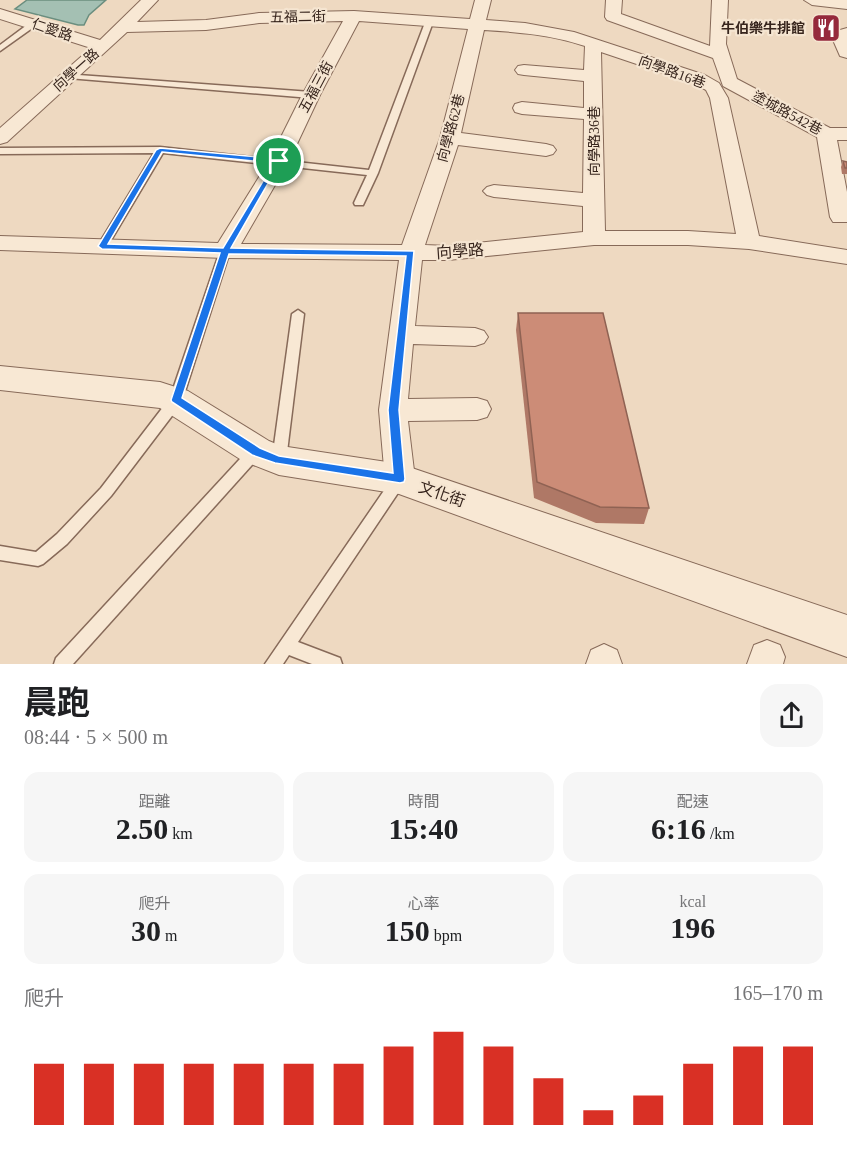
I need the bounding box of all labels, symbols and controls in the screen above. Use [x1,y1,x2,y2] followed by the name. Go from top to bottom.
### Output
[270,9,326,25] street label: 五福二街
[810,12,842,44] restaurant icon: 牛伯樂牛排館
[30,16,74,44] street label: 仁愛路
[721,20,805,36] place label: 牛伯樂牛排館
[50,46,102,94] street label: 向學一路
[637,53,707,91] street label: 向學路16巷
[296,59,336,115] street label: 五福三街
[749,88,825,138] street label: 塗城路542巷
[435,92,467,164] street label: 向學路62巷
[587,106,602,176] street label: 向學路36巷
[253,135,304,186] pin
[262,144,295,177] icon: arrive
[435,241,485,261] street label: 向學路
[417,478,467,510] street label: 文化街
[760,684,823,747] button: share
[24,685,90,721] text: 晨跑
[24,726,168,748] text: 08:44 · 5 × 500 m
[138,793,170,810] text: 距離
[407,793,440,810] text: 時間
[677,793,709,810] text: 配速
[116,812,168,845] text: 2.50
[388,812,458,845] text: 15:40
[651,812,706,845] text: 6:16
[168,825,193,842] text: km
[706,825,735,842] text: /km
[680,893,706,910] text: kcal
[138,895,170,912] text: 爬升
[407,895,440,912] text: 心率
[670,911,715,944] text: 196
[131,914,161,947] text: 30
[385,914,430,947] text: 150
[161,927,177,944] text: m
[430,927,462,944] text: bpm
[732,982,823,1004] text: 165–170 m
[24,987,64,1009] text: 爬升

